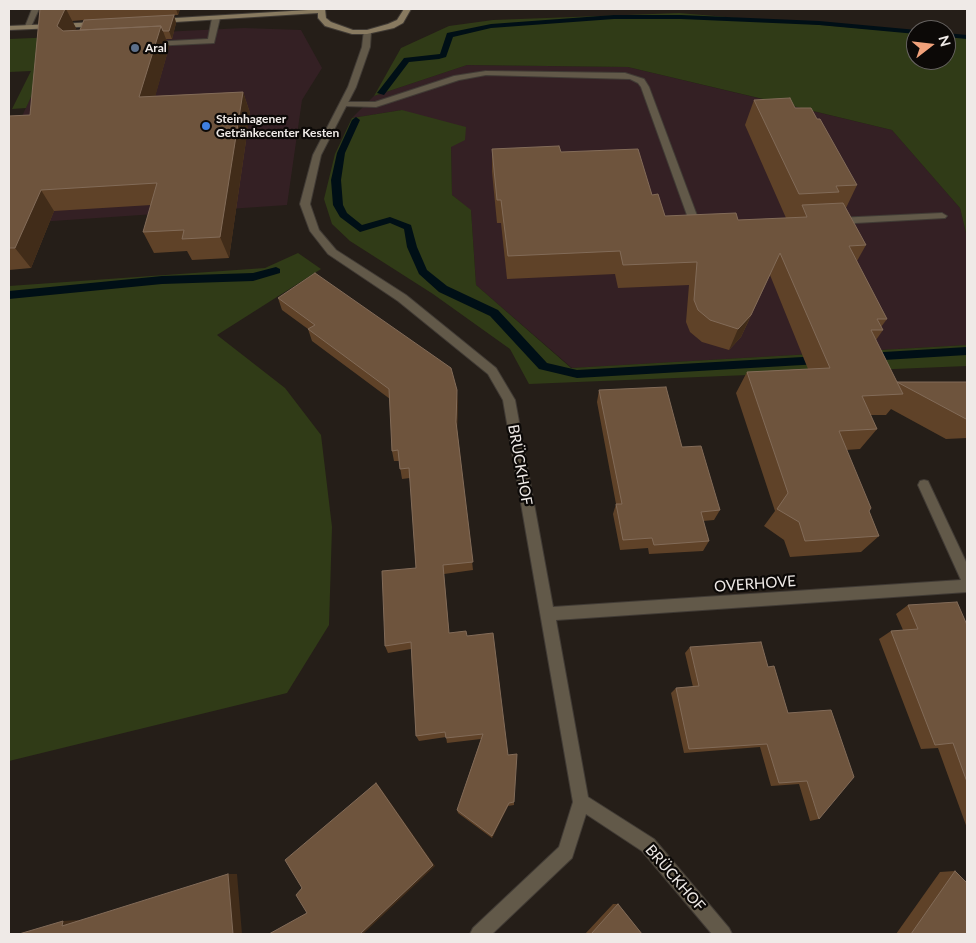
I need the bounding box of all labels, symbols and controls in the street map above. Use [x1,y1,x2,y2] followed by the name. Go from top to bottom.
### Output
[906,20,956,70] north arrow
[935,33,955,49] text: N
[145,41,167,55] place label: Aral
[129,42,141,54] marker: Aral
[216,112,339,140] place label: Steinhagener Getränkecenter Kesten
[200,120,212,132] marker: Steinhagener Getränkecenter Kesten
[504,423,536,507] street label: BRÜCKHOF
[714,572,796,596] street label: OVERHOVE
[641,841,709,915] street label: BRÜCKHOF

